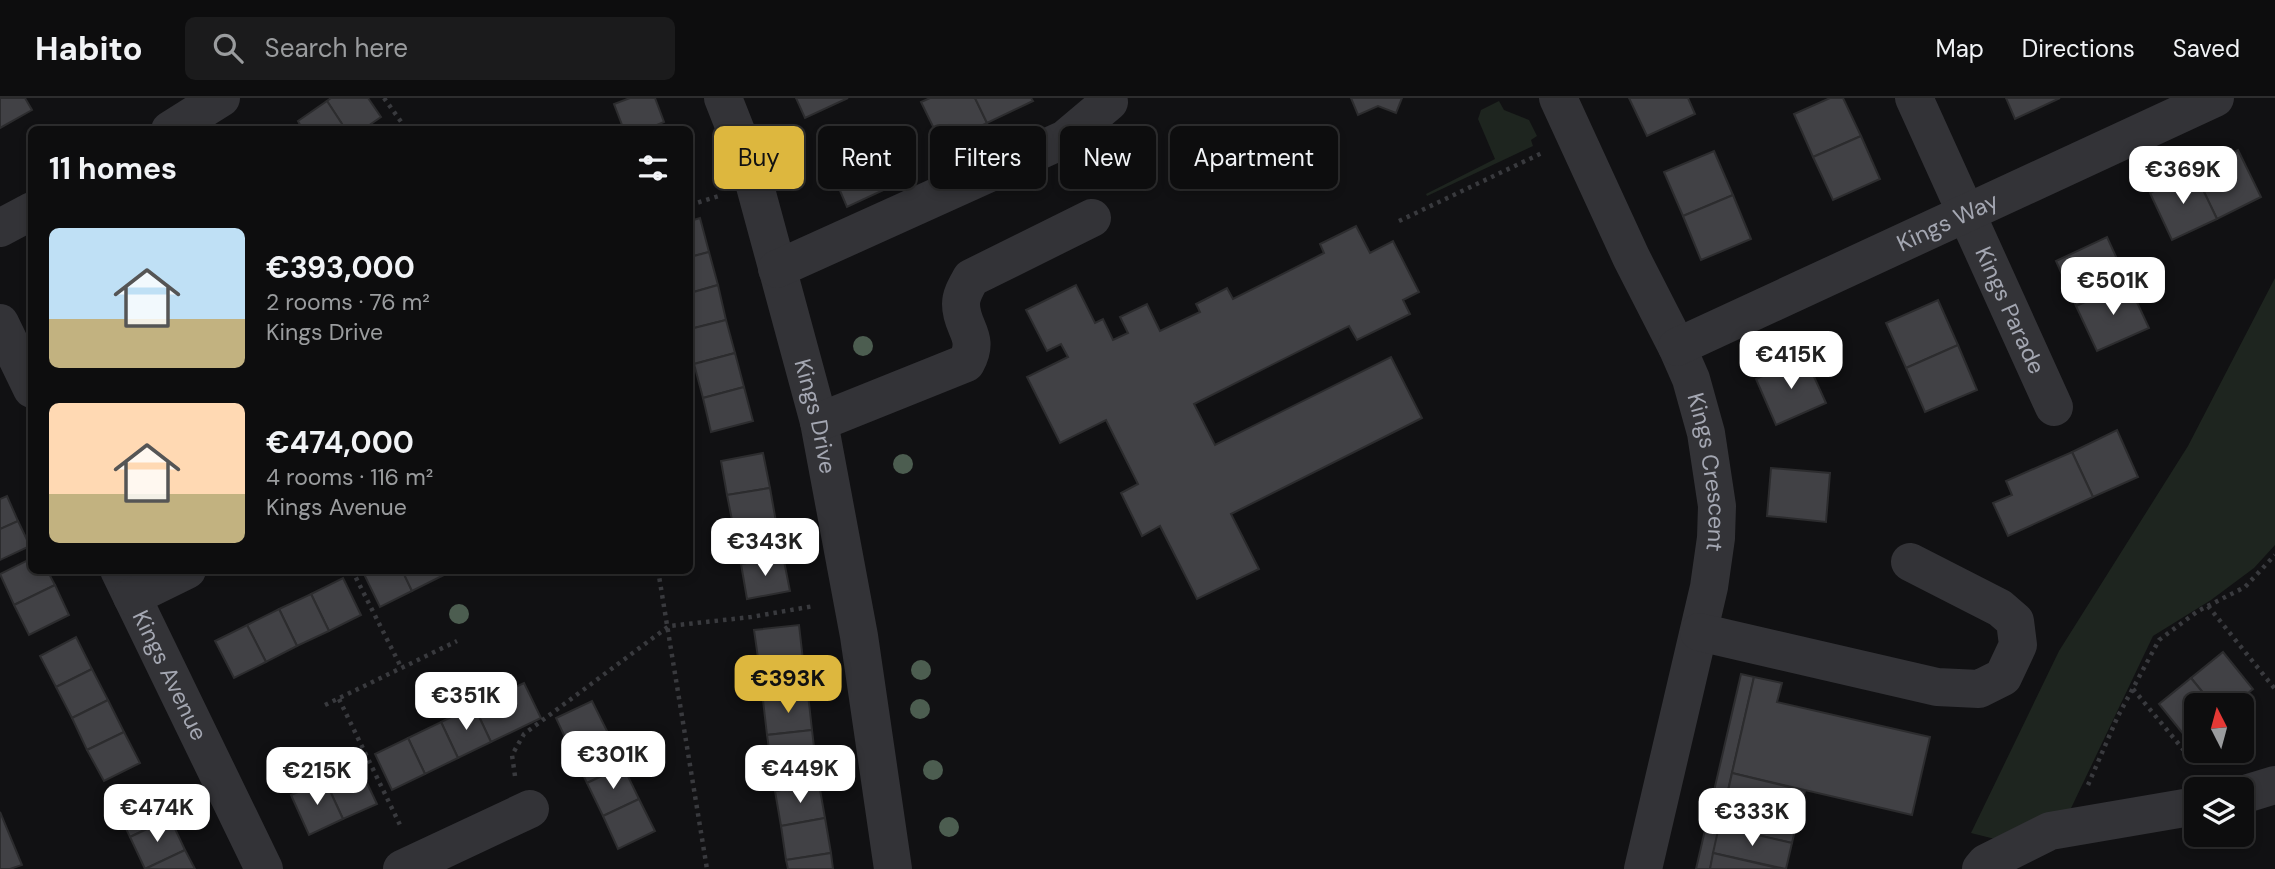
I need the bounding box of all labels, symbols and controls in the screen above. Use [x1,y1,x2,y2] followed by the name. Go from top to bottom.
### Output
[185,17,675,80] search box
[35,27,143,70] text: Habito
[209,29,247,67] icon: search
[265,31,408,65] text: Search here
[1936,33,1984,64] text: Map
[2022,33,2135,64] text: Directions
[2173,33,2240,64] text: Saved
[714,126,804,189] chip: Buy
[818,126,916,189] chip: Rent
[930,126,1046,189] chip: Filters
[1060,126,1156,189] chip: New
[1170,126,1338,189] chip: Apartment
[2134,146,2232,206] pin: €369K
[49,149,177,188] text: 11 homes
[634,149,672,187] icon: filters
[2145,154,2221,184] text: €369K
[1892,185,2003,258] street label: Kings Way
[1968,242,2052,379] street label: Kings Parade
[266,248,415,287] text: €393,000
[105,256,189,340] icon: home
[2064,258,2162,317] pin: €501K
[2077,265,2149,295] text: €501K
[266,287,430,317] text: 2 rooms · 76 m²
[266,317,383,347] text: Kings Drive
[1742,331,1840,391] pin: €415K
[1756,339,1826,369] text: €415K
[788,355,843,476] street label: Kings Drive
[1681,389,1732,553] street label: Kings Crescent
[266,423,414,462] text: €474,000
[105,431,189,515] icon: home
[266,462,433,492] text: 4 rooms · 116 m²
[266,492,407,522] text: Kings Avenue
[716,518,814,578] pin: €343K
[727,526,803,556] text: €343K
[126,605,214,745] street label: Kings Avenue
[739,656,837,715] pin: €393K
[751,663,825,693] text: €393K
[417,672,515,732] pin: €351K
[431,680,501,710] text: €351K
[2184,693,2254,763] north arrow
[2184,693,2254,847] map controls
[564,732,662,791] pin: €301K
[577,739,649,769] text: €301K
[751,746,849,805] pin: €449K
[268,748,366,807] pin: €215K
[761,753,839,783] text: €449K
[282,755,352,785] text: €215K
[2184,777,2254,847] button: layers
[108,784,206,844] pin: €474K
[1703,788,1801,848] pin: €333K
[120,792,194,822] text: €474K
[1715,796,1789,826] text: €333K

